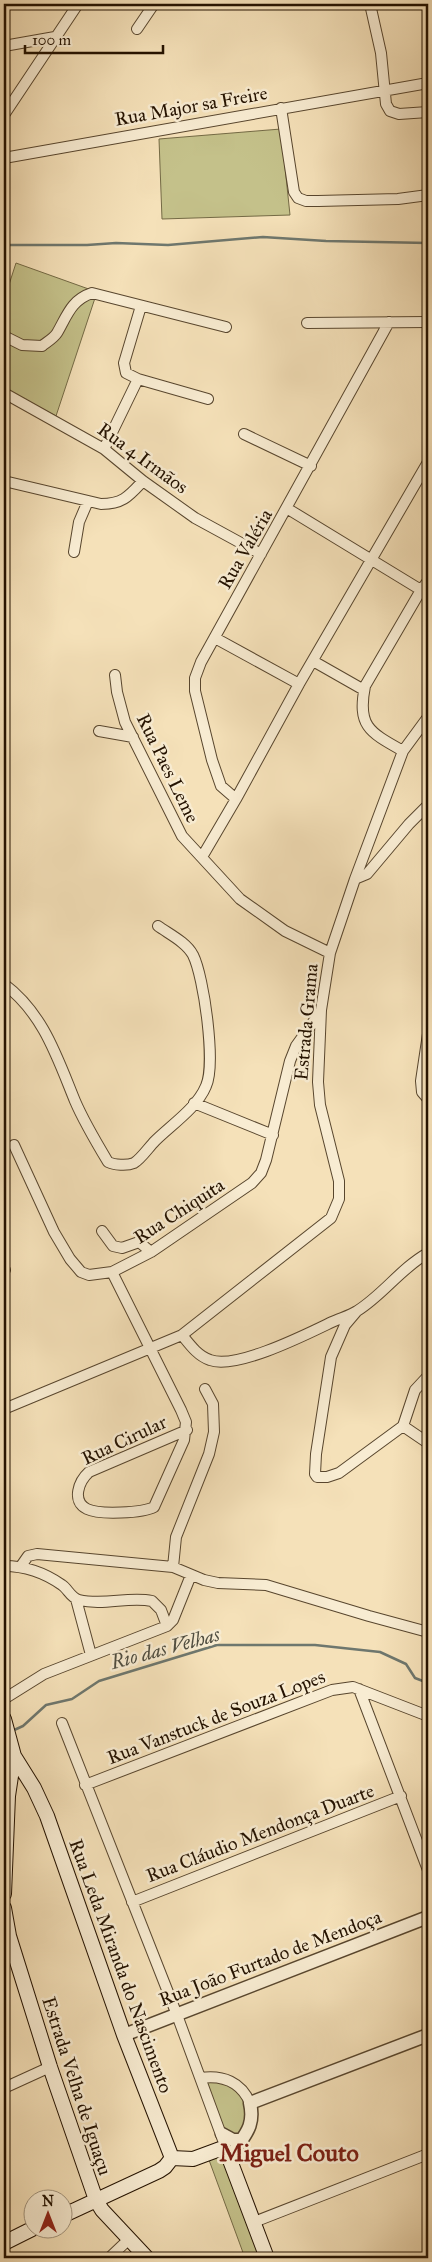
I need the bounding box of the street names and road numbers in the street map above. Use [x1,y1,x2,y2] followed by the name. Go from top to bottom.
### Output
[113,81,269,131] street label: Rua Major sa Freire
[93,418,193,499] street label: Rua 4 Irmãos
[213,504,278,593] street label: Rua Valéria
[132,710,204,826] street label: Rua Paes Leme
[289,962,323,1081] street label: Estrada Grama
[129,1173,230,1250] street label: Rua Chiquita
[78,1410,171,1470] street label: Rua Cirular
[104,1665,328,1769] street label: Rua Vanstuck de Souza Lopes
[143,1779,377,1887] street label: Rua Cláudio Mendonça Duarte
[64,1836,178,2096] street label: Rua Leda Miranda do Nascimento
[156,1905,386,2012] street label: Rua João Furtado de Mendoça
[36,1994,117,2179] street label: Estrada Velha de Iguaçu

